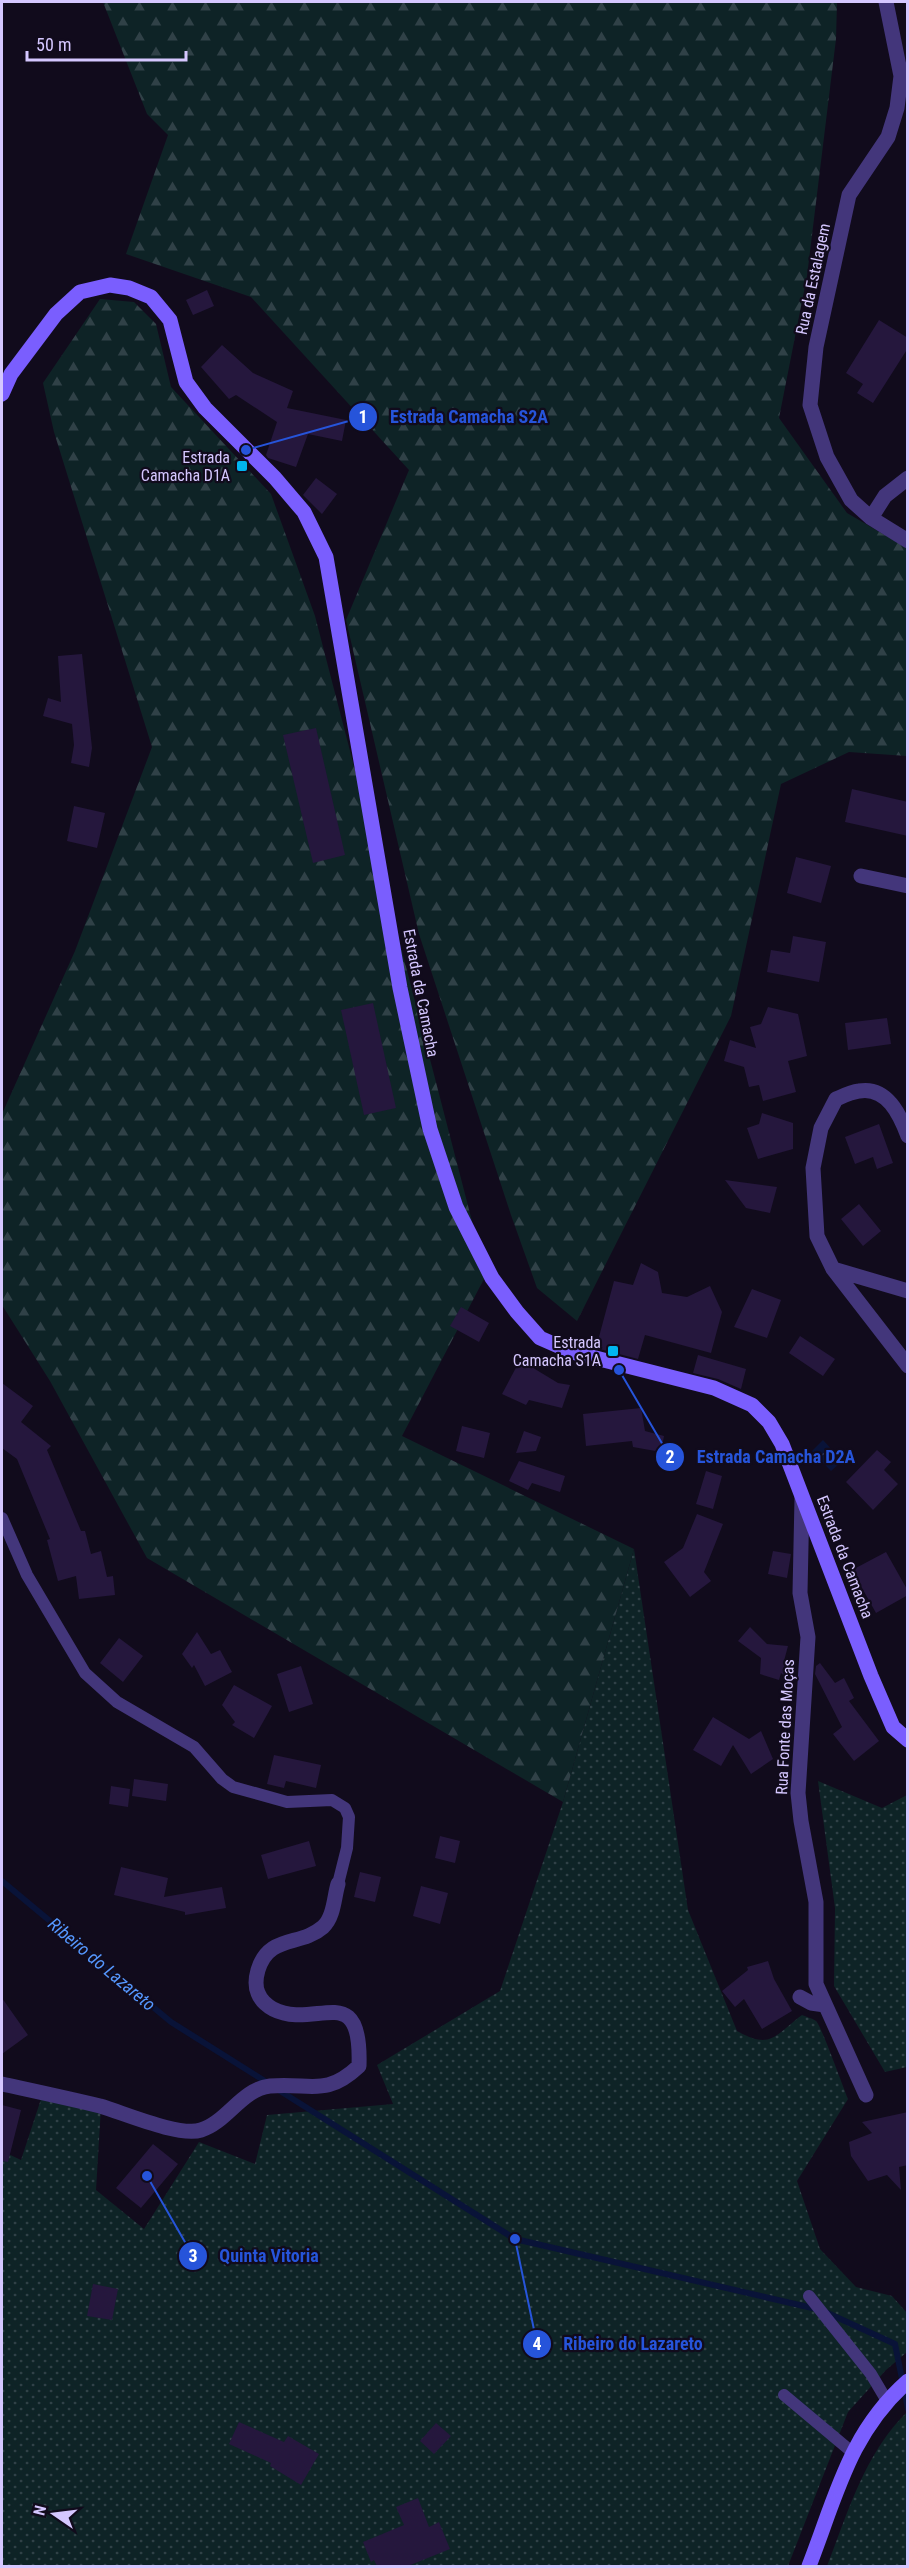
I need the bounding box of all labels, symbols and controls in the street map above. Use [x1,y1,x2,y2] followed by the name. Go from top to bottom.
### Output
[27,24,186,62] scale bar
[36,34,71,55] text: 50 m
[792,222,834,336] street label: Rua da Estalagem
[348,399,560,435] callout: Estrada Camacha S2A
[358,406,368,427] text: 1
[390,406,548,427] text: Estrada Camacha S2A
[141,448,230,485] place label: Estrada Camacha D1A
[235,459,249,473] marker: Estrada Camacha D1A
[399,927,443,1059] street label: Estrada da Camacha
[513,1333,601,1370] place label: Estrada Camacha S1A
[606,1344,620,1358] marker: Estrada Camacha S1A
[655,1439,867,1475] callout: Estrada Camacha D2A
[665,1446,675,1467] text: 2
[697,1446,856,1467] text: Estrada Camacha D2A
[813,1493,877,1621] street label: Estrada da Camacha
[772,1659,798,1795] street label: Rua Fonte das Moças
[44,1913,160,2015] water label: Ribeiro do Lazareto
[178,2238,331,2274] callout: Quinta Vitoria
[188,2245,198,2266] text: 3
[219,2245,319,2266] text: Quinta Vitoria
[522,2326,715,2362] callout: Ribeiro do Lazareto
[532,2333,542,2354] text: 4
[563,2333,703,2354] text: Ribeiro do Lazareto
[24,2484,84,2544] north arrow
[30,2503,50,2518] text: N

